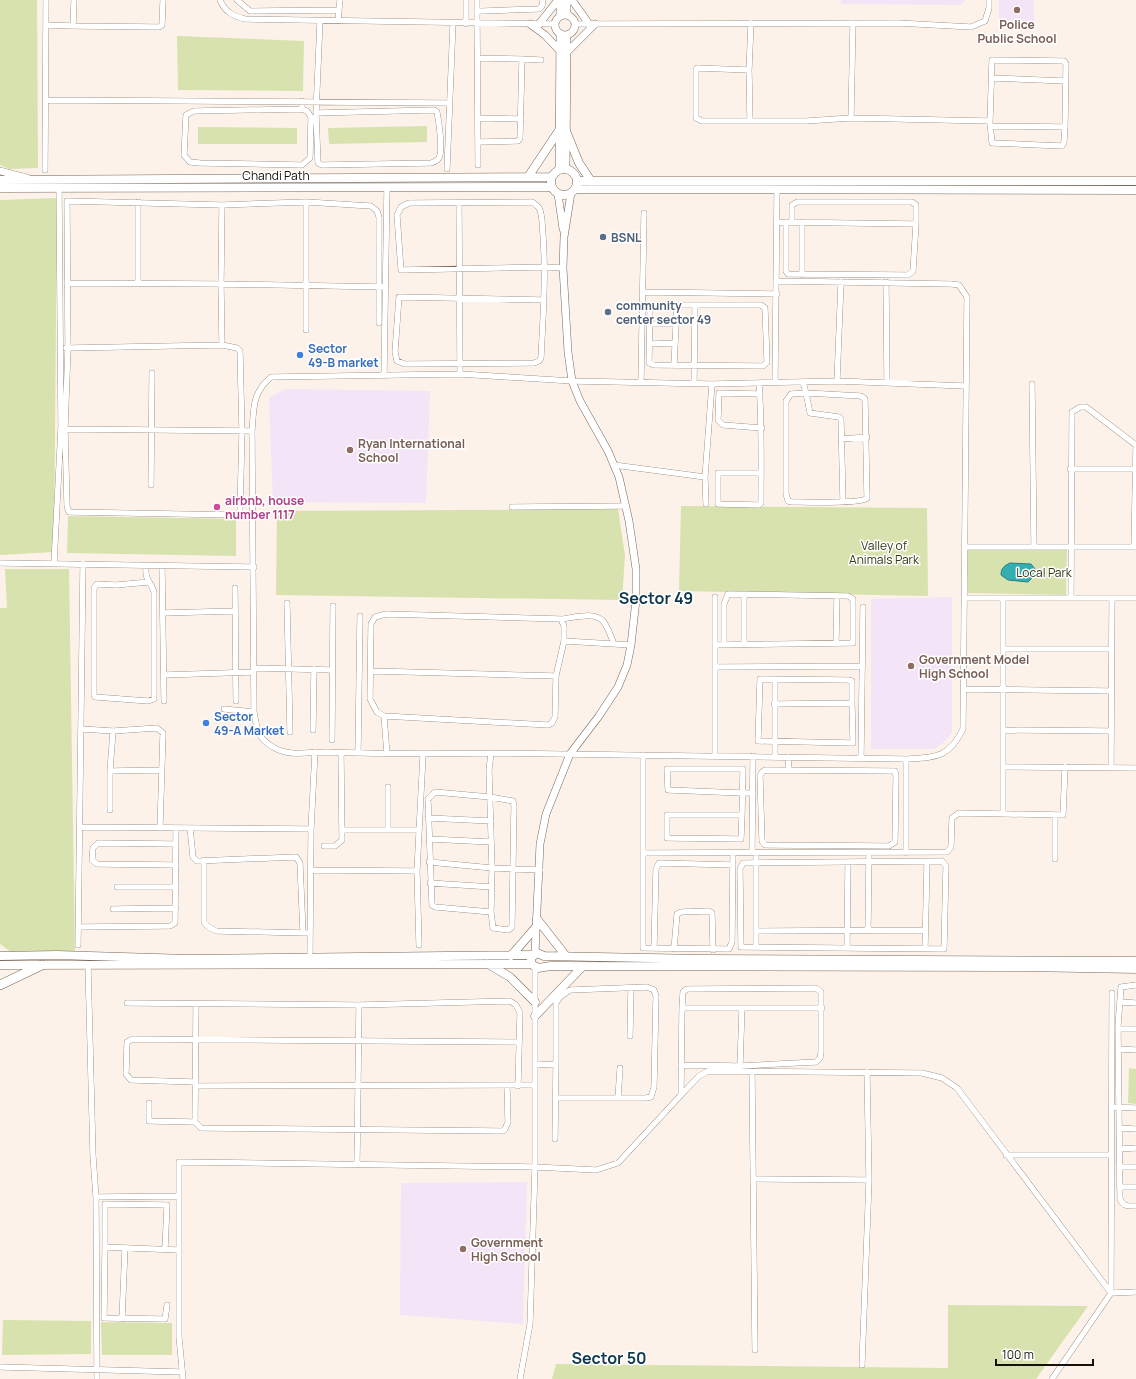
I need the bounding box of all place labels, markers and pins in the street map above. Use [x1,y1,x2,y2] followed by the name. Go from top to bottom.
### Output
[1012,5,1022,15] marker: Police Public School
[977,16,1057,47] place label: Police Public School
[611,229,642,246] place label: BSNL
[598,232,608,242] marker: BSNL
[616,297,711,328] place label: community center sector 49
[603,307,613,317] marker: community center sector 49
[308,340,379,371] place label: Sector 49-B market
[295,350,305,360] marker: Sector 49-B market
[358,435,465,466] place label: Ryan International School
[345,445,355,455] marker: Ryan International School
[225,492,304,523] place label: airbnb, house number 1117
[212,502,222,512] marker: airbnb, house number 1117
[919,651,1029,682] place label: Government Model High School
[906,661,916,671] marker: Government Model High School
[214,708,284,739] place label: Sector 49-A Market
[201,718,211,728] marker: Sector 49-A Market
[471,1234,543,1265] place label: Government High School
[458,1244,468,1254] marker: Government High School

